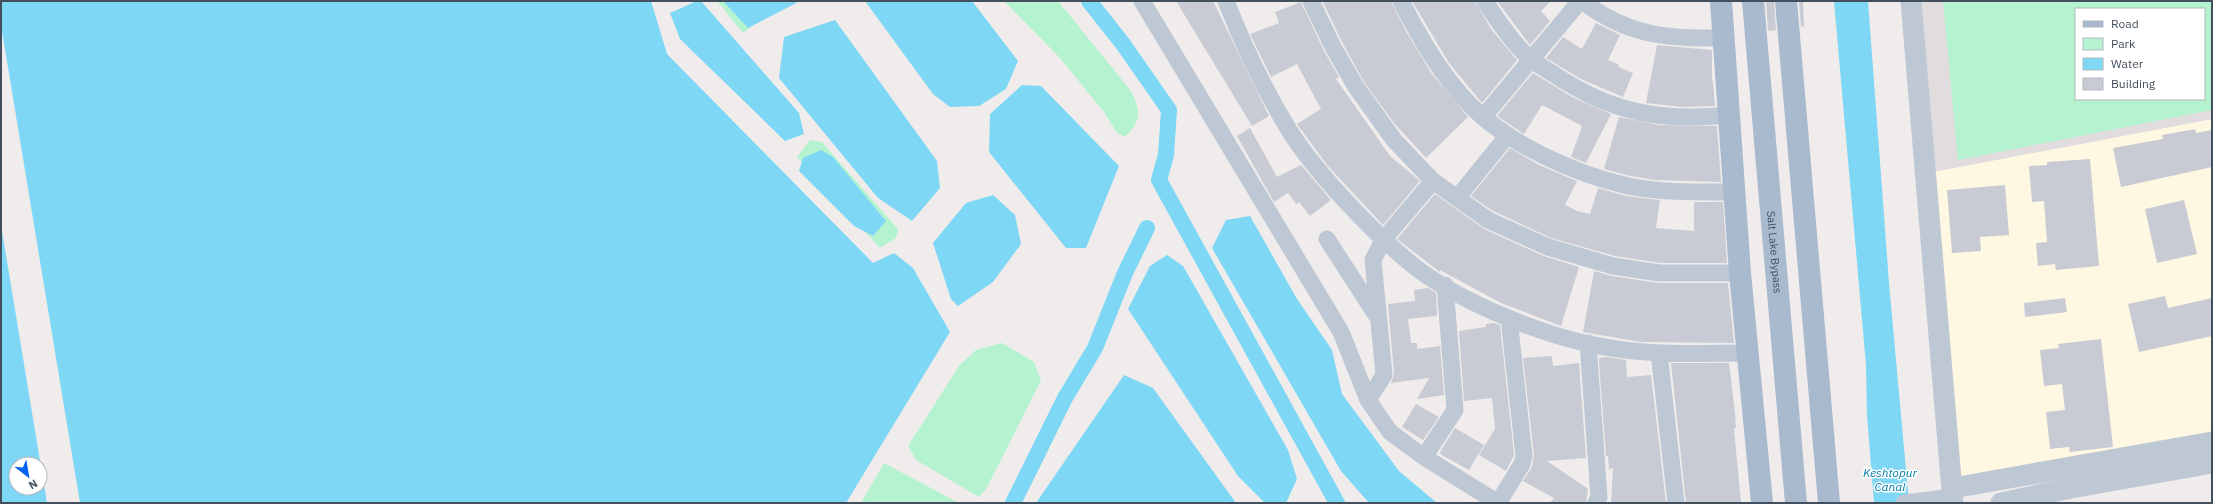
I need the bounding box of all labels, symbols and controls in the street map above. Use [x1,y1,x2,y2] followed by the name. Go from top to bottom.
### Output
[2075,8,2205,100] legend
[2111,16,2139,31] text: Road
[2111,36,2136,51] text: Park
[2111,56,2144,71] text: Water
[2111,76,2156,91] text: Building
[1764,210,1785,294] street label: Salt Lake Bypass
[8,456,48,496] north arrow
[1863,465,1918,494] water label: Keshtopur Canal
[26,477,40,493] text: N

